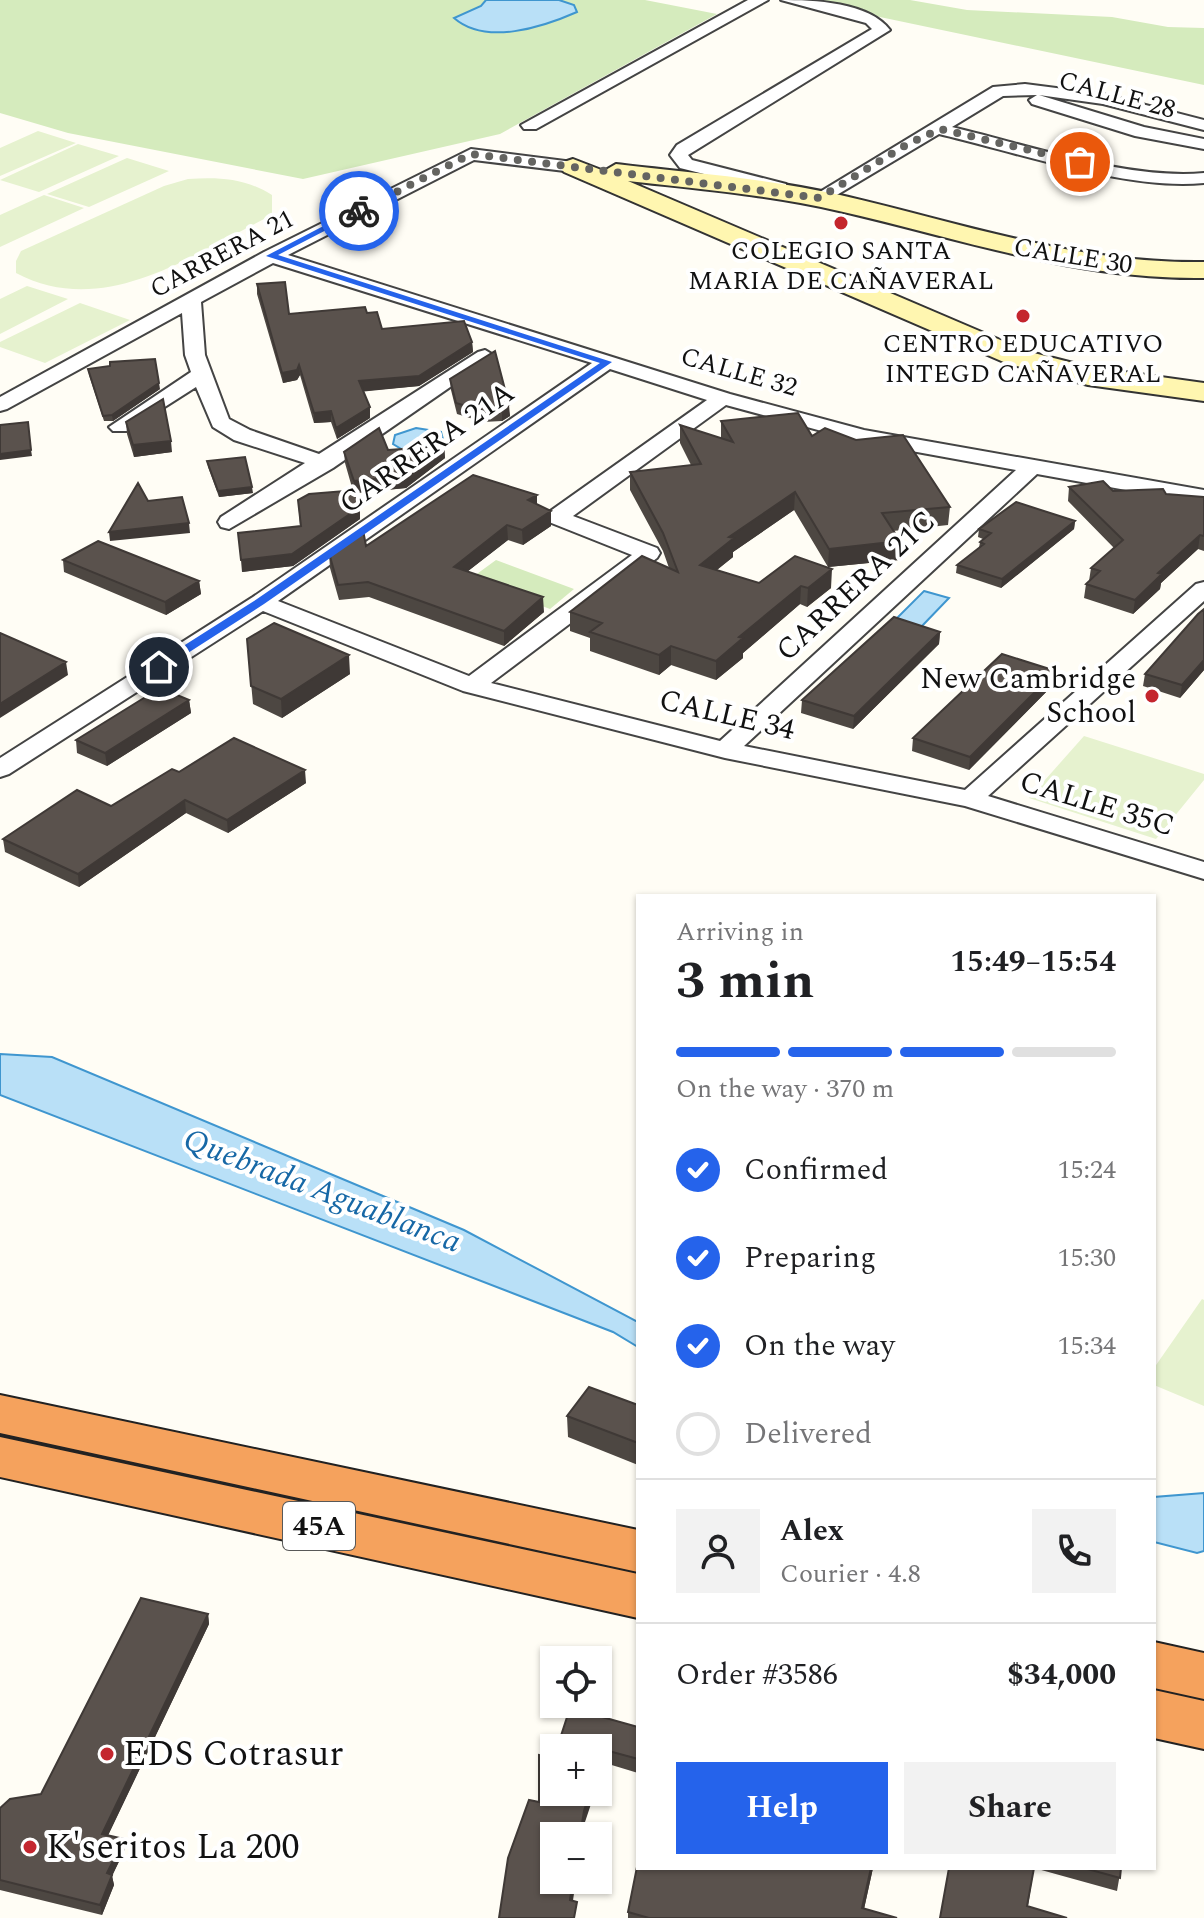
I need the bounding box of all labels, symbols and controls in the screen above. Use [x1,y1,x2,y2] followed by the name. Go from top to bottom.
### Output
[1054,60,1180,130] street label: CALLE 28
[1046,128,1114,196] pin
[1058,140,1102,184] icon: bag
[319,171,399,251] courier
[337,189,381,233] icon: bike
[143,199,301,309] street label: CARRERA 21
[832,214,850,232] marker: COLEGIO SANTA MARIA DE CAÑAVERAL
[1011,227,1135,285] street label: CALLE 30
[688,231,994,301] place label: COLEGIO SANTA MARIA DE CAÑAVERAL
[1014,307,1032,325] marker: CENTRO EDUCATIVO INTEGD CAÑAVERAL
[883,324,1163,394] place label: CENTRO EDUCATIVO INTEGD CAÑAVERAL
[676,336,802,408] street label: CALLE 32
[330,370,524,526] street label: CARRERA 21A
[766,499,946,673] street label: CARRERA 21C
[125,633,193,701] pin
[137,645,181,689] icon: home
[920,656,1136,736] place label: New Cambridge School
[655,677,799,753] street label: CALLE 34
[1143,687,1161,705] marker: New Cambridge School
[1014,759,1180,849] street label: CALLE 35C
[676,912,804,952] text: Arriving in
[950,939,1116,985] text: 15:49–15:54
[676,942,814,1021] text: 3 min
[676,1069,894,1109] text: On the way · 370 m
[176,1115,468,1267] water label: Quebrada Aguablanca
[744,1147,888,1193] text: Confirmed
[676,1148,720,1192] icon: check
[1057,1150,1116,1190] text: 15:24
[744,1235,876,1281] text: Preparing
[676,1236,720,1280] icon: check
[1057,1238,1116,1278] text: 15:30
[744,1323,895,1369] text: On the way
[676,1324,720,1368] icon: check
[1057,1326,1116,1366] text: 15:34
[744,1411,872,1457] text: Delivered
[283,1502,355,1550] road number: 45A
[780,1508,844,1554] text: Alex
[676,1509,760,1593] button: person
[1032,1509,1116,1593] button: phone
[780,1554,921,1594] text: Courier · 4.8
[540,1646,612,1894] map controls
[540,1646,612,1718] button: locate
[676,1652,838,1698] text: Order #3586
[1007,1652,1116,1698] text: $34,000
[123,1727,343,1782] place label: EDS Cotrasur
[540,1734,612,1806] button: +
[98,1745,116,1763] marker: EDS Cotrasur
[676,1762,888,1854] button: Help
[904,1762,1116,1854] button: Share
[46,1820,300,1875] place label: K'seritos La 200
[540,1822,612,1894] button: −
[21,1838,39,1856] marker: K'seritos La 200

